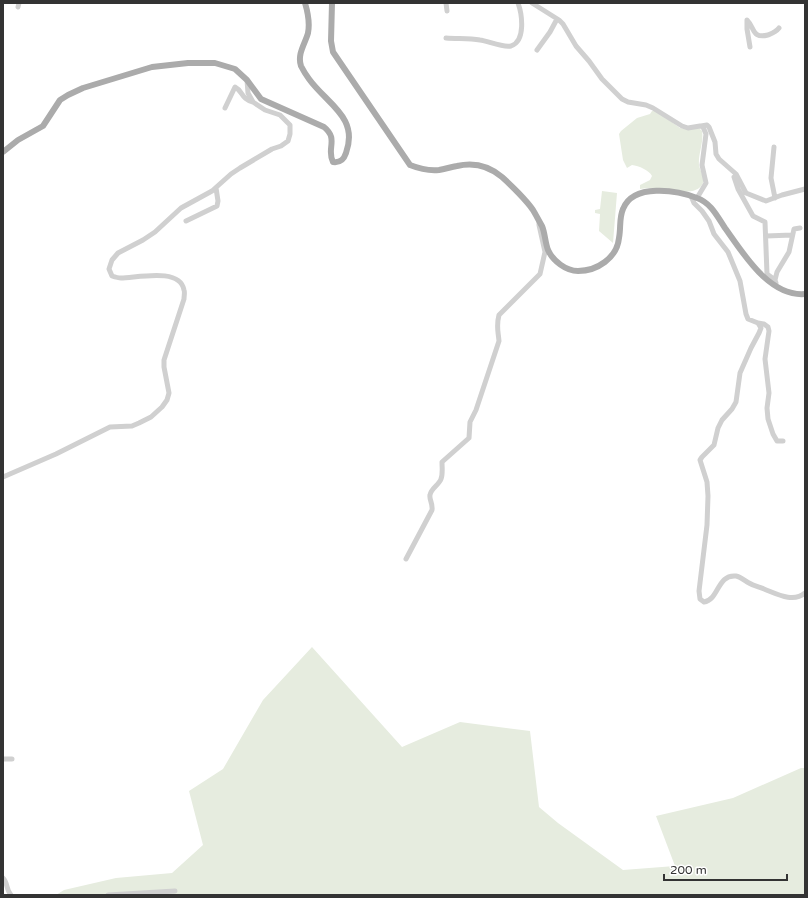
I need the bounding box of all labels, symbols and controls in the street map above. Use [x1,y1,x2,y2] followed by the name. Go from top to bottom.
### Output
[664,856,787,882] scale bar
[670,863,707,877] text: 200 m

